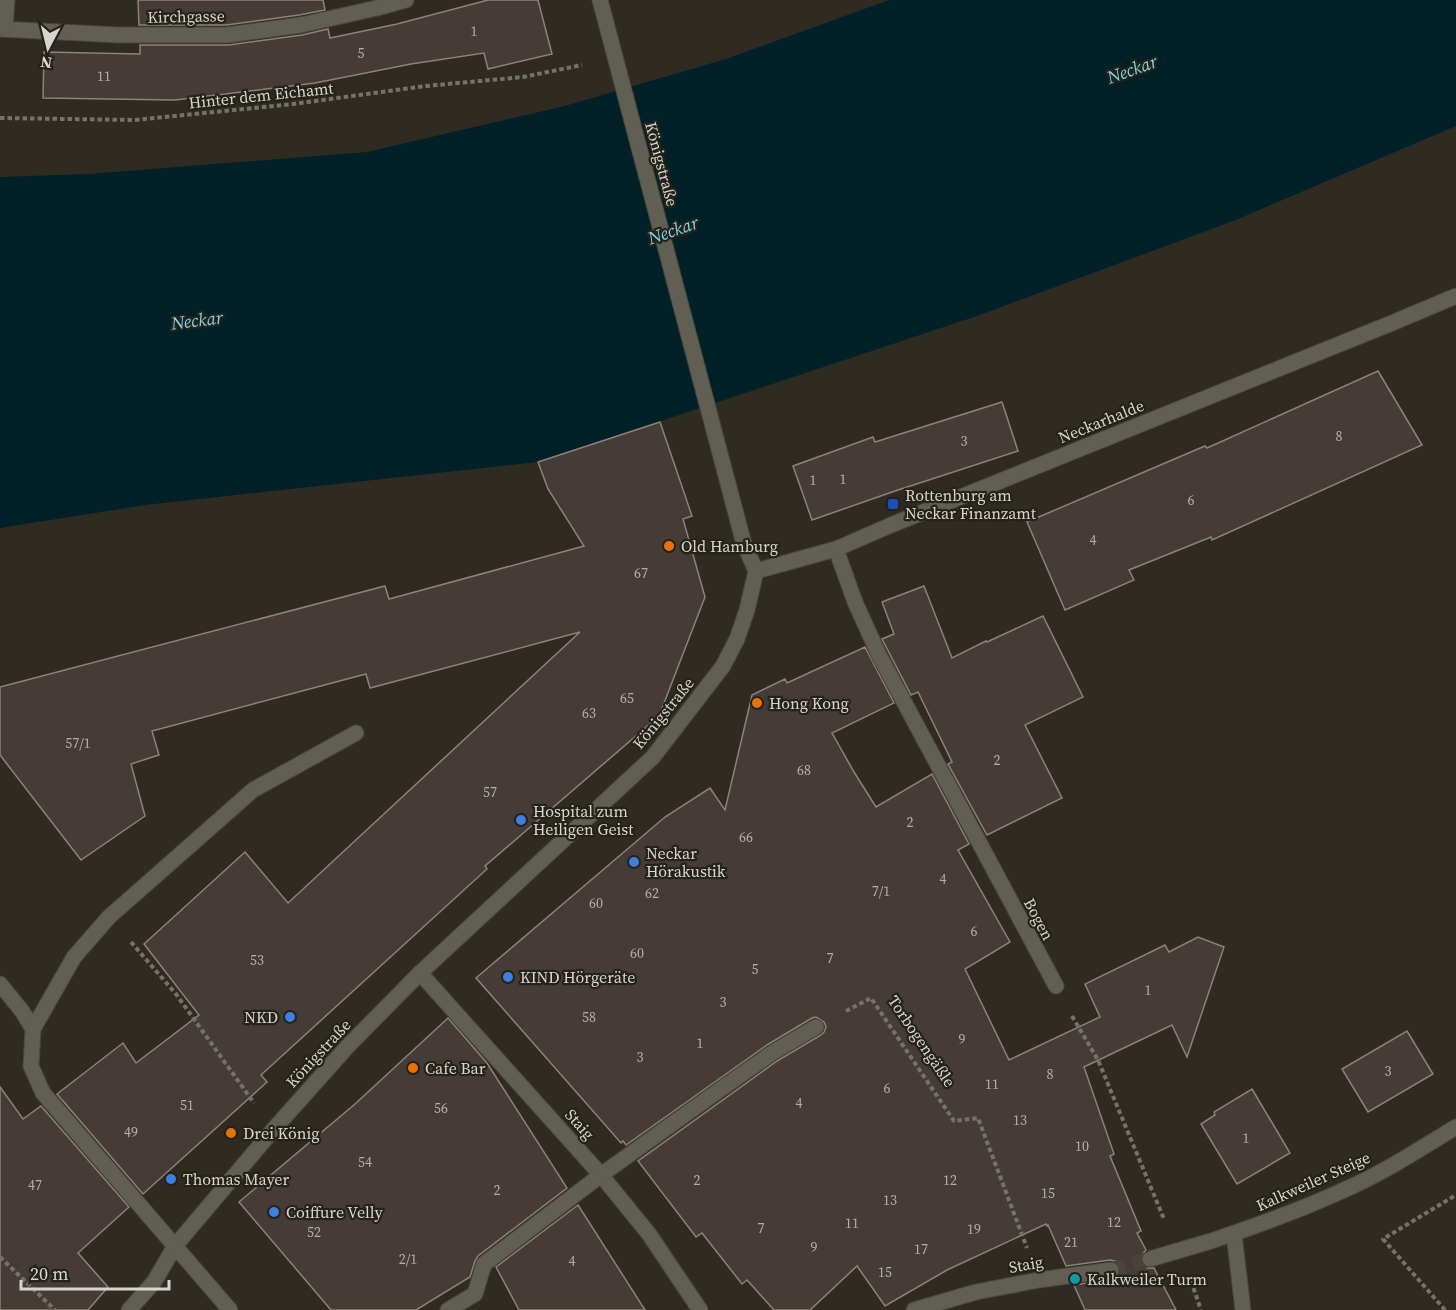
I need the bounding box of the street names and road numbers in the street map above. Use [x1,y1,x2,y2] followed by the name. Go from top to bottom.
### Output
[147,4,225,28] street label: Kirchgasse
[187,76,335,114] street label: Hinter dem Eichamt
[640,119,684,209] street label: Königstraße
[1055,394,1147,448] street label: Neckarhalde
[627,673,699,753] street label: Königstraße
[1019,894,1059,944] street label: Bogen
[883,991,961,1091] street label: Torbogengäßle
[280,1014,356,1092] street label: Königstraße
[560,1104,600,1144] street label: Staig
[1252,1146,1374,1216] street label: Kalkweiler Steige
[1007,1250,1045,1278] street label: Staig

